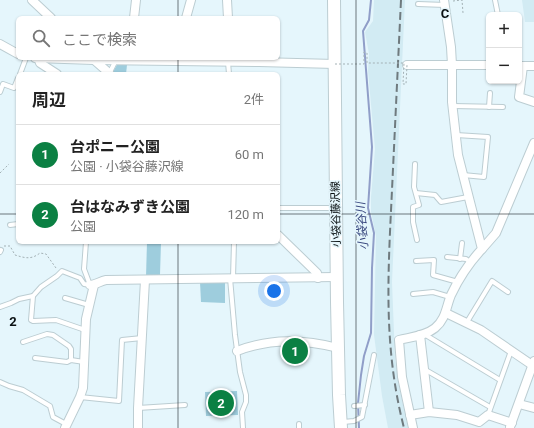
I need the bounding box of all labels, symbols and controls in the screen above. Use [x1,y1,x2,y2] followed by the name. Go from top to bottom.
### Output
[441,6,450,21] text: C
[486,12,522,84] map controls
[486,12,522,48] button: +
[16,16,280,60] search box
[30,27,52,49] icon: search
[62,31,137,49] text: ここで検索
[486,48,522,84] button: −
[32,90,66,110] text: 周辺
[244,92,264,107] text: 2件
[70,138,160,156] text: 台ポニー公園
[41,147,49,162] text: 1
[235,147,264,162] text: 60 m
[70,159,184,174] text: 公園 · 小袋谷藤沢線
[329,181,343,247] street label: 小袋谷藤沢線
[70,198,190,216] text: 台はなみずき公園
[353,200,371,250] water label: 小袋谷川
[41,207,49,222] text: 2
[227,207,264,222] text: 120 m
[70,219,96,234] text: 公園
[264,281,284,301] your location
[9,314,17,329] text: 2
[282,336,308,366] pin: 1
[208,388,234,418] pin: 2

